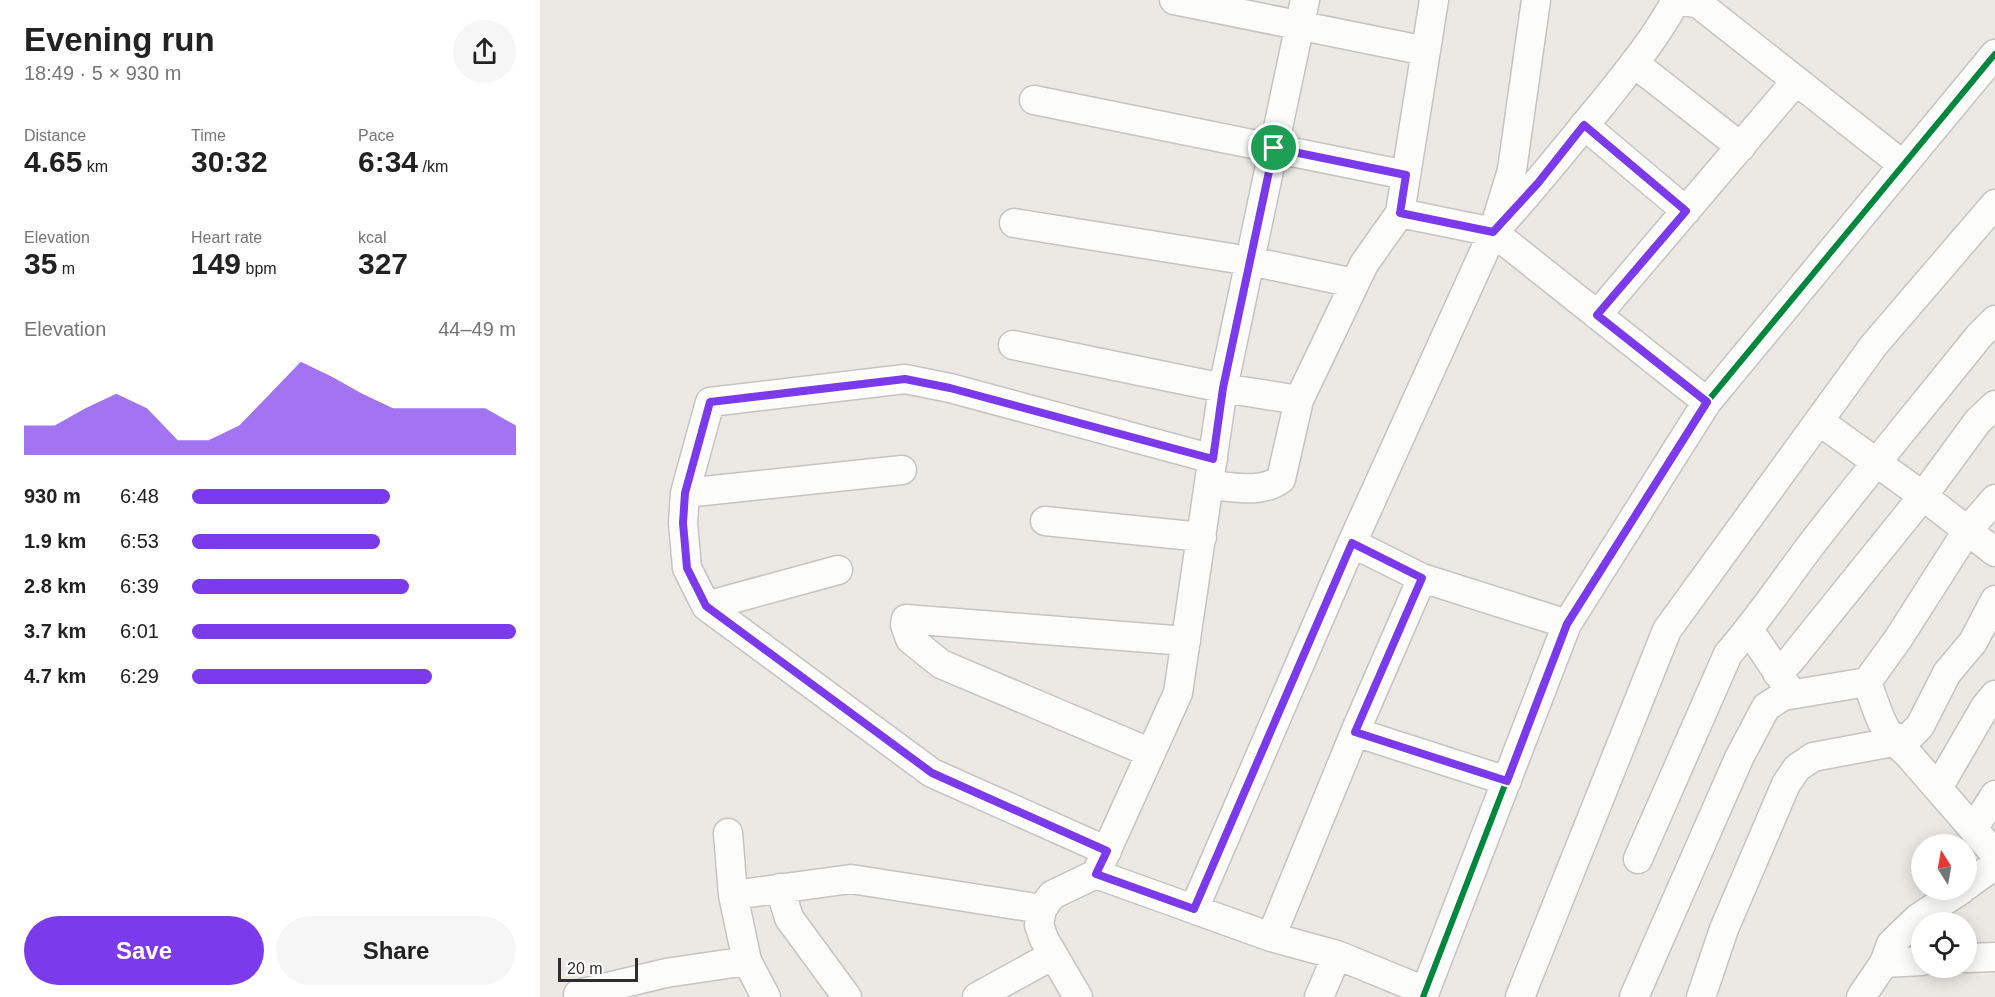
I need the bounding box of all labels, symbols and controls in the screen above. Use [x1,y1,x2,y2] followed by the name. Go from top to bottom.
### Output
[453,20,516,83] button: share
[24,21,215,58] text: Evening run
[24,62,181,84] text: 18:49 · 5 × 930 m
[1248,122,1299,173] pin
[24,127,86,144] text: Distance
[191,127,226,144] text: Time
[358,127,394,144] text: Pace
[1257,131,1290,164] icon: arrive
[24,145,82,178] text: 4.65
[191,145,268,178] text: 30:32
[358,145,418,178] text: 6:34
[82,158,108,175] text: km
[418,158,448,175] text: /km
[24,229,90,246] text: Elevation
[191,229,262,246] text: Heart rate
[358,229,386,246] text: kcal
[24,247,57,280] text: 35
[191,247,241,280] text: 149
[358,247,408,280] text: 327
[57,260,75,277] text: m
[241,260,277,277] text: bpm
[24,318,106,340] text: Elevation
[438,318,516,340] text: 44–49 m
[24,485,81,507] text: 930 m
[120,485,159,507] text: 6:48
[24,530,86,552] text: 1.9 km
[120,530,159,552] text: 6:53
[24,575,86,597] text: 2.8 km
[120,575,159,597] text: 6:39
[24,620,86,642] text: 3.7 km
[120,620,159,642] text: 6:01
[24,665,86,687] text: 4.7 km
[120,665,159,687] text: 6:29
[1911,834,1977,900] north arrow
[1911,834,1977,978] map controls
[1911,912,1977,978] button: locate
[24,916,264,985] button: Save
[276,916,516,985] button: Share
[558,955,638,982] scale bar
[567,960,603,977] text: 20 m

